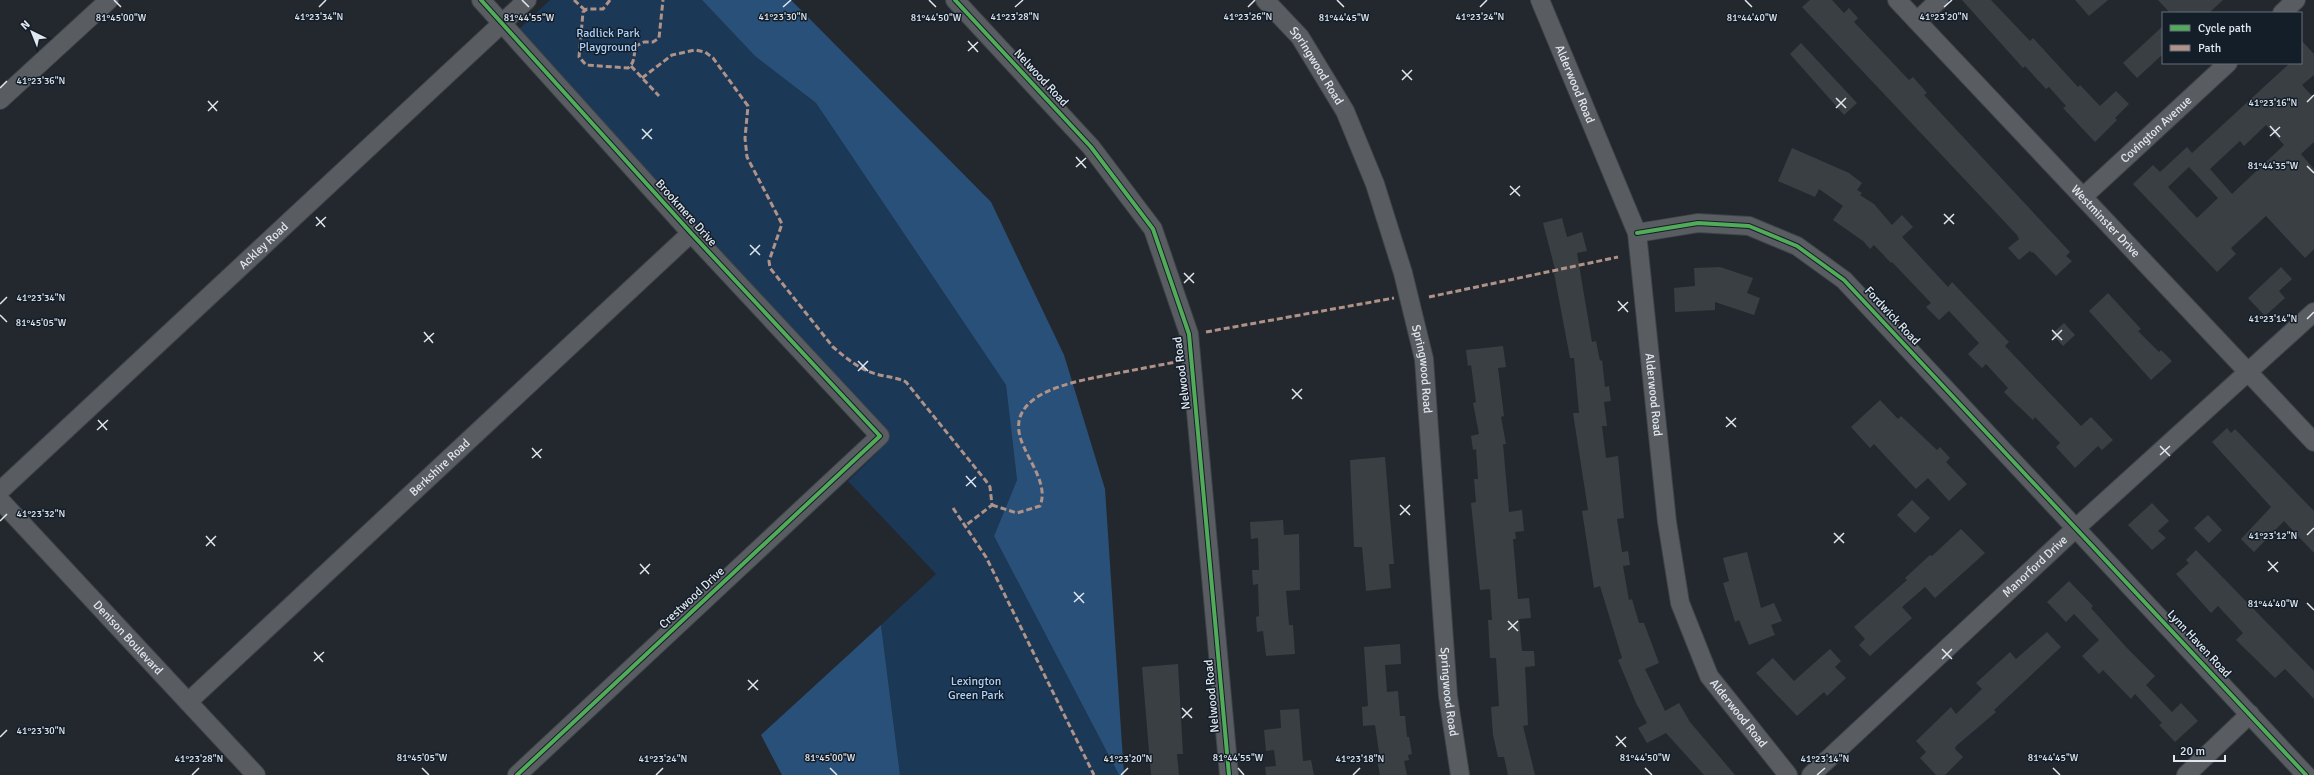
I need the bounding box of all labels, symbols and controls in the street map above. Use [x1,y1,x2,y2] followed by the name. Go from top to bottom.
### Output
[295,11,343,23] text: 41°23'34"N
[759,11,807,23] text: 41°23'30"N
[991,11,1039,23] text: 41°23'28"N
[1224,11,1272,23] text: 41°23'26"N
[1456,11,1504,23] text: 41°23'24"N
[1920,11,1968,23] text: 41°23'20"N
[12,12,52,52] north arrow
[96,12,147,24] text: 81°45'00"W
[504,12,555,24] text: 81°44'55"W
[911,12,962,24] text: 81°44'50"W
[1319,12,1370,24] text: 81°44'45"W
[1727,12,1778,24] text: 81°44'40"W
[2162,12,2302,64] legend
[18,18,33,32] text: N
[2198,21,2251,36] text: Cycle path
[1286,23,1347,107] street label: Springwood Road
[576,26,640,55] park label: Radlick Park Playground
[2198,41,2221,56] text: Path
[1552,43,1598,125] street label: Alderwood Road
[1011,46,1071,110] street label: Nelwood Road
[17,75,65,87] text: 41°23'36"N
[2117,93,2195,166] street label: Covington Avenue
[2249,97,2297,109] text: 41°23'16"N
[2248,160,2299,172] text: 81°44'35"W
[652,176,720,250] street label: Brookmere Drive
[2068,182,2143,260] street label: Westminster Drive
[236,219,291,272] street label: Ackley Road
[1861,283,1923,349] street label: Fordwick Road
[17,292,65,304] text: 41°23'34"N
[2249,313,2297,325] text: 41°23'14"N
[16,317,67,329] text: 81°45'05"W
[1408,323,1435,414] street label: Springwood Road
[1170,336,1194,410] street label: Nelwood Road
[1642,352,1666,437] street label: Alderwood Road
[406,436,473,499] street label: Berkshire Road
[17,508,65,520] text: 41°23'32"N
[2249,530,2297,542] text: 41°23'12"N
[1999,532,2071,600] street label: Manorford Drive
[656,564,728,632] street label: Crestwood Drive
[90,597,166,678] street label: Denison Boulevard
[2248,598,2299,610] text: 81°44'40"W
[2164,607,2234,681] street label: Lynn Haven Road
[1437,647,1462,737] street label: Springwood Road
[1201,659,1223,733] street label: Nelwood Road
[948,674,1004,703] park label: Lexington Green Park
[1707,676,1771,750] street label: Alderwood Road
[17,725,65,737] text: 41°23'30"N
[2174,737,2225,763] scale bar
[2180,744,2205,759] text: 20 m
[397,752,448,764] text: 81°45'05"W
[805,752,856,764] text: 81°45'00"W
[1213,752,1264,764] text: 81°44'55"W
[1620,752,1671,764] text: 81°44'50"W
[2028,752,2079,764] text: 81°44'45"W
[175,753,223,765] text: 41°23'28"N
[639,753,687,765] text: 41°23'24"N
[1104,753,1152,765] text: 41°23'20"N
[1336,753,1384,765] text: 41°23'18"N
[1801,753,1849,765] text: 41°23'14"N

